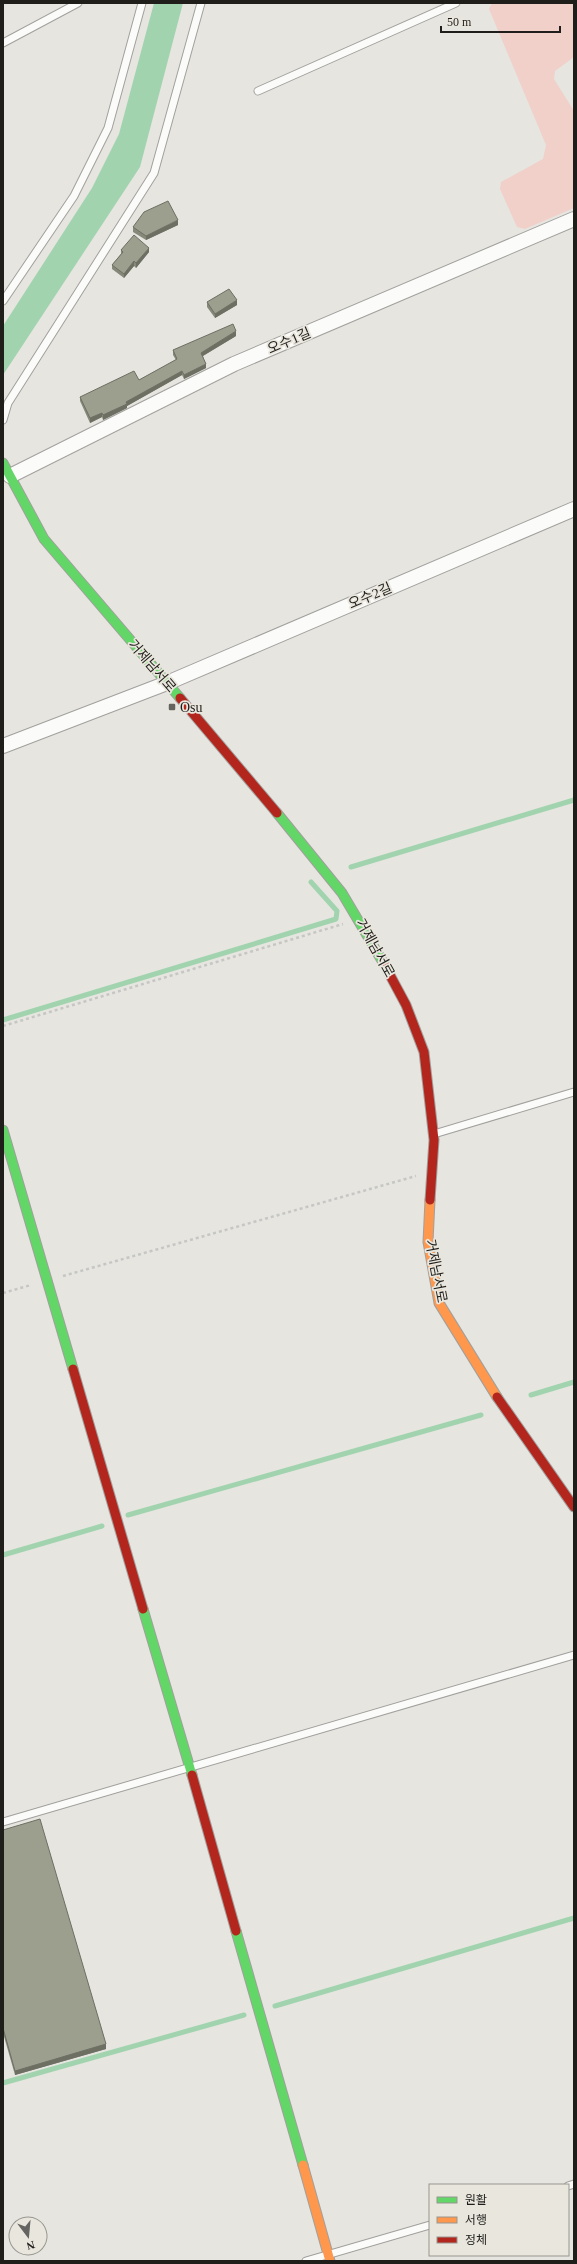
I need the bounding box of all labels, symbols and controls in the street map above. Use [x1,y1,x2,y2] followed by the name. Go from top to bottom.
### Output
[441,8,560,34] scale bar
[447,15,472,29] text: 50 m
[265,325,313,357] street label: 오수1길
[346,580,394,612] street label: 오수2길
[125,637,179,695] street label: 거제남서로
[180,700,203,715] place label: Osu
[167,702,177,712] marker: Osu
[353,916,397,980] street label: 거제남서로
[422,1238,450,1304] street label: 거제남서로
[429,2184,569,2256] legend
[465,2193,487,2207] text: 원활
[465,2213,487,2227] text: 서행
[8,2216,48,2256] north arrow
[465,2233,487,2247] text: 정체
[25,2239,36,2252] text: N

